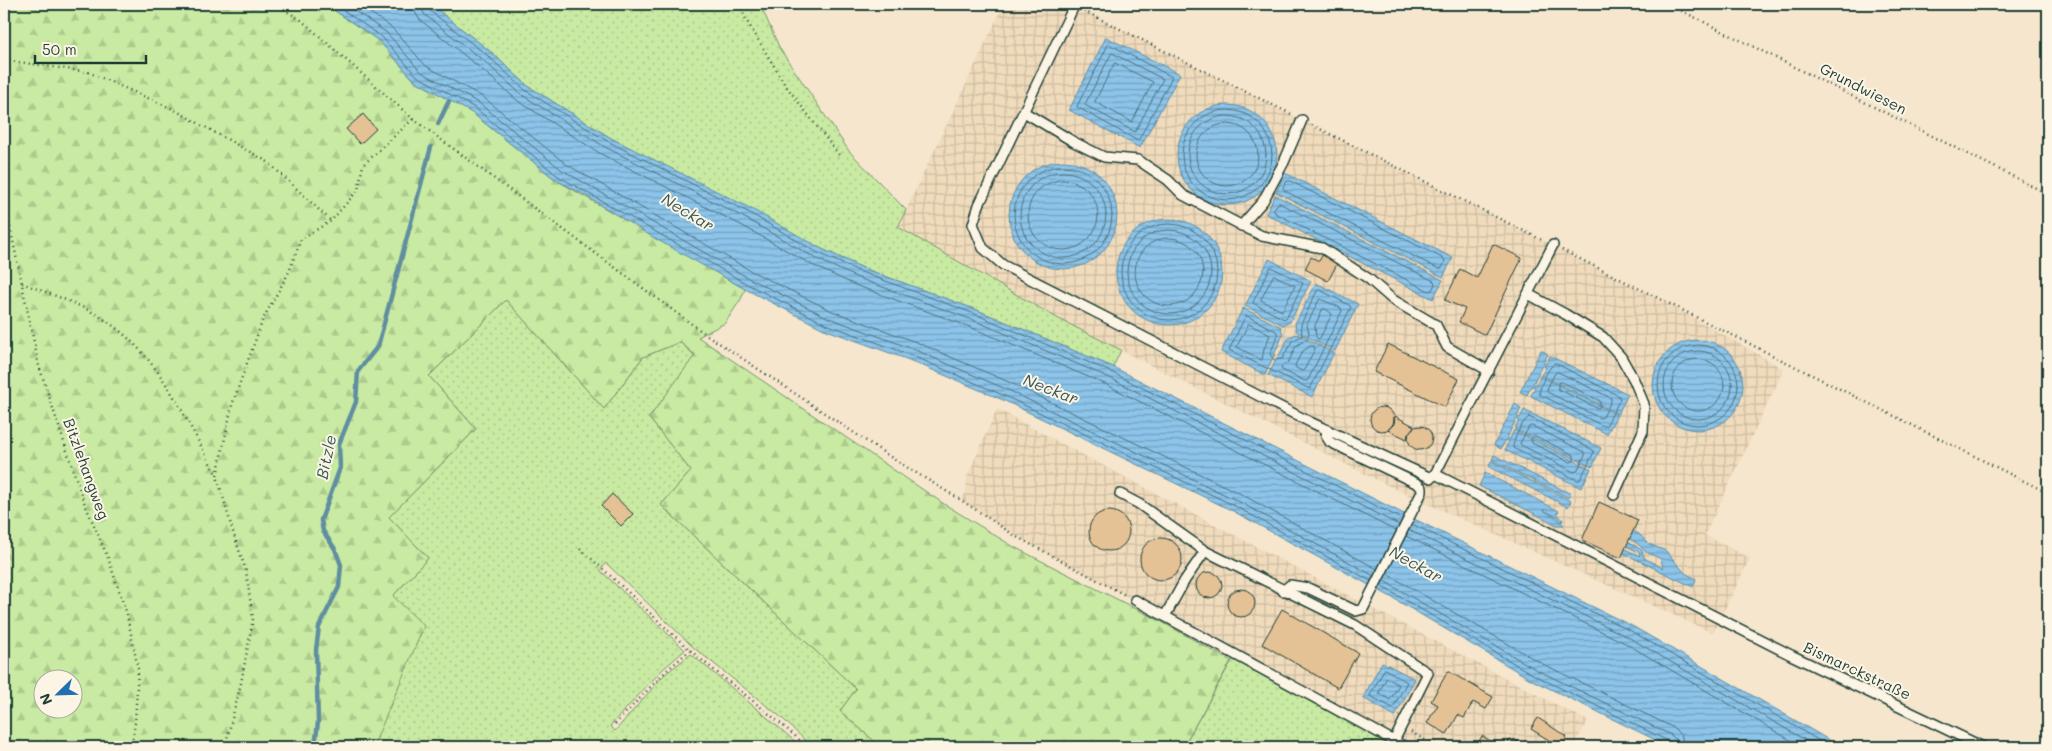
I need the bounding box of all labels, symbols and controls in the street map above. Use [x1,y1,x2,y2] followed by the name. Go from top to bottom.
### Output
[35,32,146,64] scale bar
[42,39,77,59] text: 50 m
[1817,58,1910,119] street label: Grundwiesen
[658,188,718,235] water label: Neckar
[1021,368,1082,409] water label: Neckar
[59,415,115,522] street label: Bitzlehangweg
[311,433,340,481] water label: Bitzle
[1386,540,1447,587] water label: Neckar
[1800,636,1914,704] street label: Bismarckstraße
[32,668,82,718] north arrow
[35,691,56,708] text: N

